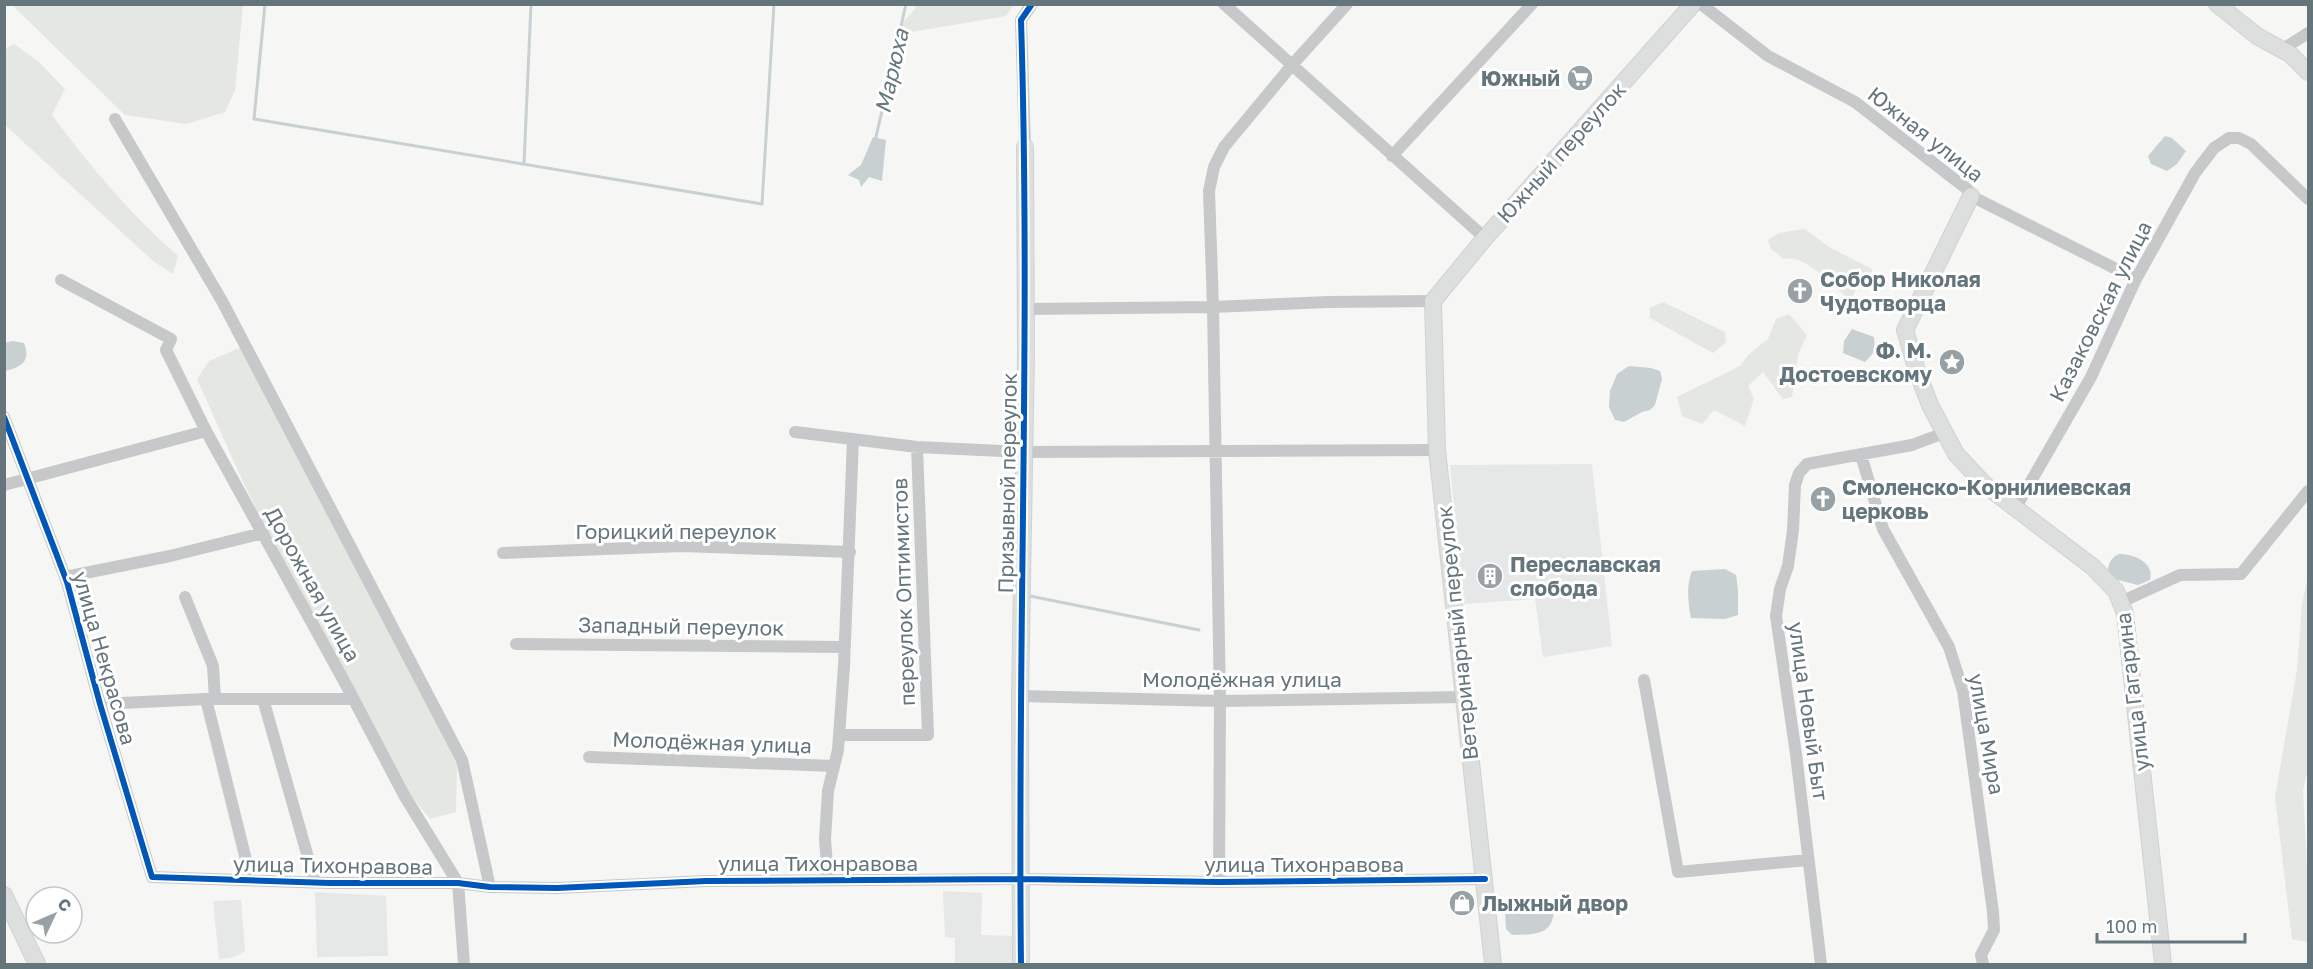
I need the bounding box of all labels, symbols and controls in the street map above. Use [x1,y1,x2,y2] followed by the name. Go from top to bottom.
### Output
[868,25,914,116] water label: Марюха
[1565,63,1595,93] supermarket icon: Южный
[1481,65,1560,91] place label: Южный
[1491,76,1631,228] street label: Южный переулок
[1863,81,1989,187] street label: Южная улица
[2043,216,2157,406] street label: Казаковская улица
[1820,266,1981,316] place label: Собор Николая Чудотворца
[1785,276,1815,306] church icon: Собор Николая Чудотворца
[1780,337,1932,387] place label: Ф. М. Достоевскому
[1937,347,1967,377] place icon: Ф. М. Достоевскому
[992,372,1022,594] street label: Призывной переулок
[1842,474,2131,524] place label: Смоленско-Корнилиевская церковь
[886,478,920,706] street label: переулок Оптимистов
[1808,484,1838,514] church icon: Смоленско-Корнилиевская церковь
[260,502,366,666] street label: Дорожная улица
[1431,505,1483,761] street label: Ветеринарный переулок
[575,518,777,544] street label: Горицкий переулок
[1510,551,1661,601] place label: Переславская слобода
[1475,561,1505,591] building icon: Переславская слобода
[68,568,142,748] street label: улица Некрасова
[578,611,784,641] street label: Западный переулок
[2109,611,2155,773] street label: улица Гагарина
[1784,620,1834,802] street label: улица Новый Быт
[1142,666,1342,692] street label: Молодёжная улица
[1964,671,2010,797] street label: улица Мира
[612,726,812,758] street label: Молодёжная улица
[233,850,433,880] street label: улица Тихонравова
[718,850,918,876] street label: улица Тихонравова
[1204,851,1404,877] street label: улица Тихонравова
[24,885,84,945] north arrow
[1447,888,1477,918] shop icon: Лыжный двор
[1482,890,1628,916] place label: Лыжный двор
[54,894,76,916] text: С
[2097,906,2246,944] scale bar
[2106,915,2157,937] text: 100 m

